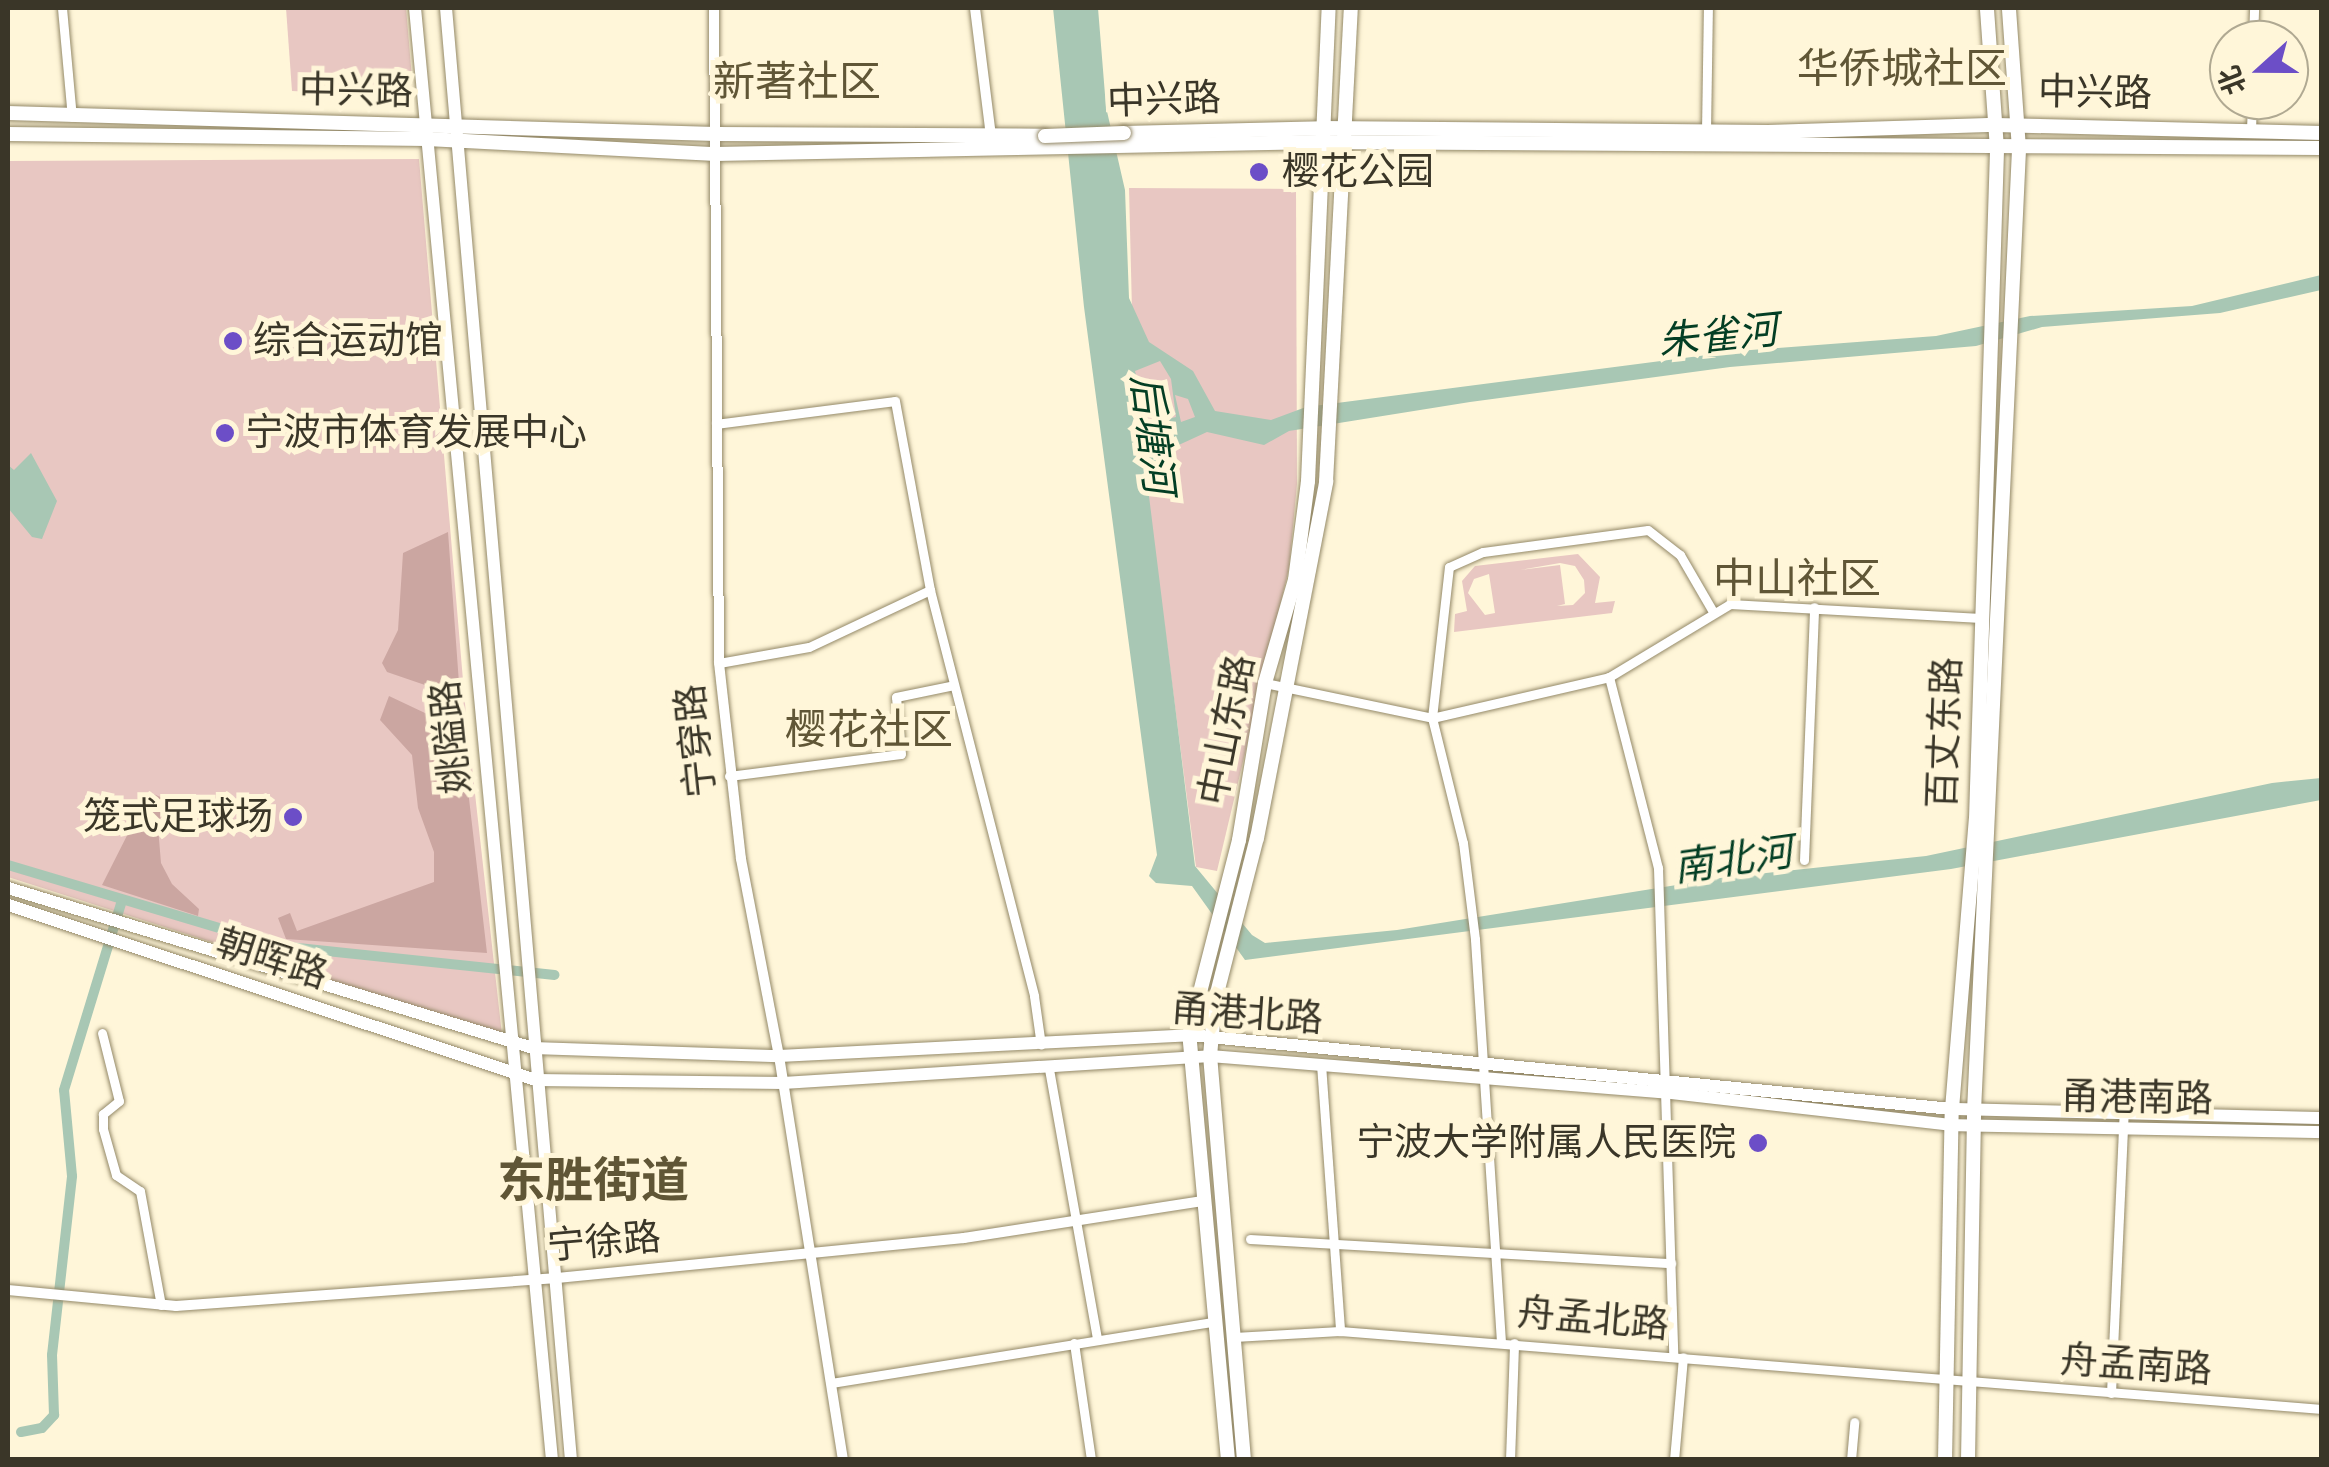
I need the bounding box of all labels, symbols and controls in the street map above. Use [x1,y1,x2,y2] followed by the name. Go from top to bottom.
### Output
[2209,20,2309,120] north arrow
[1797,44,2007,94] district label: 华侨城社区
[713,57,881,107] district label: 新著社区
[2212,61,2253,99] text: 北
[299,67,413,115] street label: 中兴路
[2038,69,2152,117] street label: 中兴路
[1106,75,1222,125] street label: 中兴路
[1282,149,1434,195] place label: 樱花公园
[1246,159,1272,185] marker: 樱花公园
[1656,306,1780,366] water label: 朱雀河
[253,318,443,364] place label: 综合运动馆
[222,330,244,352] marker: 综合运动馆
[1121,372,1183,496] water label: 后塘河
[245,410,587,456] place label: 宁波市体育发展中心
[214,422,236,444] marker: 宁波市体育发展中心
[1713,554,1881,604] district label: 中山社区
[1190,651,1264,809] street label: 中山东路
[1920,656,1970,810] street label: 百丈东路
[422,678,480,796] street label: 姚隘路
[667,682,725,800] street label: 宁穿路
[785,705,953,755] district label: 樱花社区
[83,794,273,840] place label: 笼式足球场
[282,806,304,828] marker: 笼式足球场
[1670,828,1796,892] water label: 南北河
[211,920,333,998] street label: 朝晖路
[1170,986,1324,1042] street label: 甬港北路
[2061,1074,2213,1122] street label: 甬港南路
[1356,1120,1736,1166] place label: 宁波大学附属人民医院
[1745,1130,1771,1156] marker: 宁波大学附属人民医院
[497,1153,689,1211] district label: 东胜街道
[545,1214,663,1270] street label: 宁徐路
[1515,1290,1671,1348] street label: 舟孟北路
[2059,1337,2213,1393] street label: 舟孟南路

